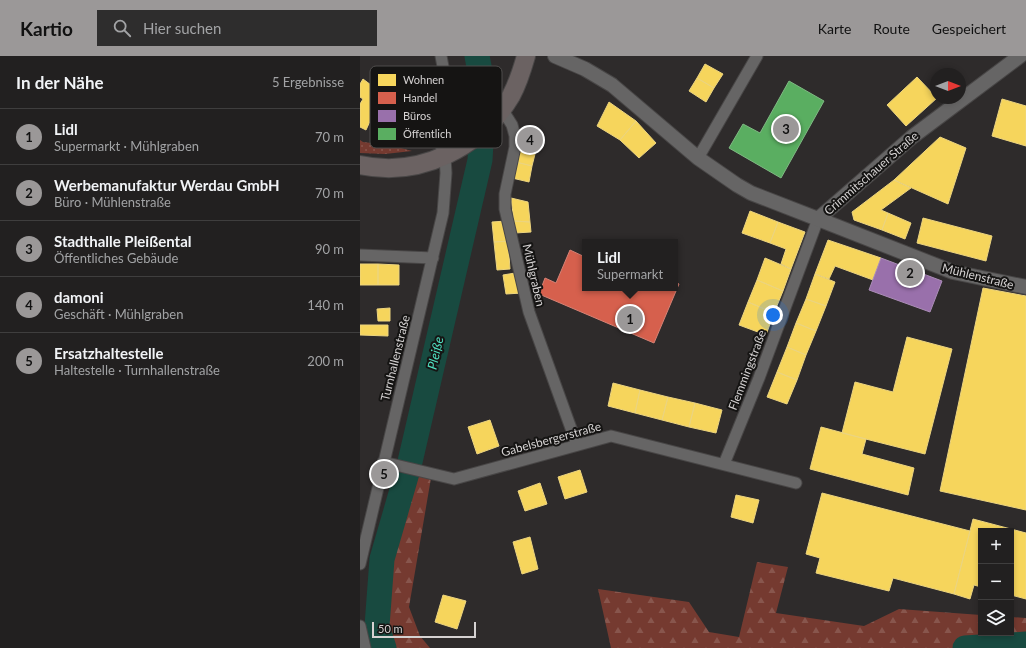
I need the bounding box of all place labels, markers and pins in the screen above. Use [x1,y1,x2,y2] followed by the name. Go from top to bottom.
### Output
[773,114,799,144] pin: 3
[517,125,543,155] pin: 4
[897,258,923,288] pin: 2
[617,304,643,334] pin: 1
[371,459,397,489] pin: 5

